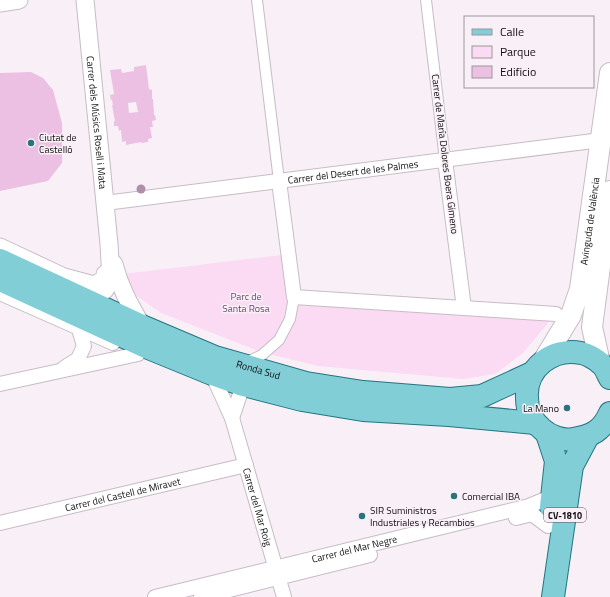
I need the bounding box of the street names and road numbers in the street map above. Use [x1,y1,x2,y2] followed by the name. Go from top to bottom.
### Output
[83,55,111,190] street label: Carrer dels Músics Rosell i Mata
[428,73,462,235] street label: Carrer de María Dolores Boera Gimeno
[287,156,419,187] street label: Carrer del Desert de les Palmes
[576,176,603,266] street label: Avinguda de València
[235,356,282,383] street label: Ronda Sud
[239,466,276,548] street label: Carrer del Mar Roig
[63,473,182,515] street label: Carrer del Castell de Miravet
[544,508,586,522] road number: CV-1810
[310,531,398,566] street label: Carrer del Mar Negre

